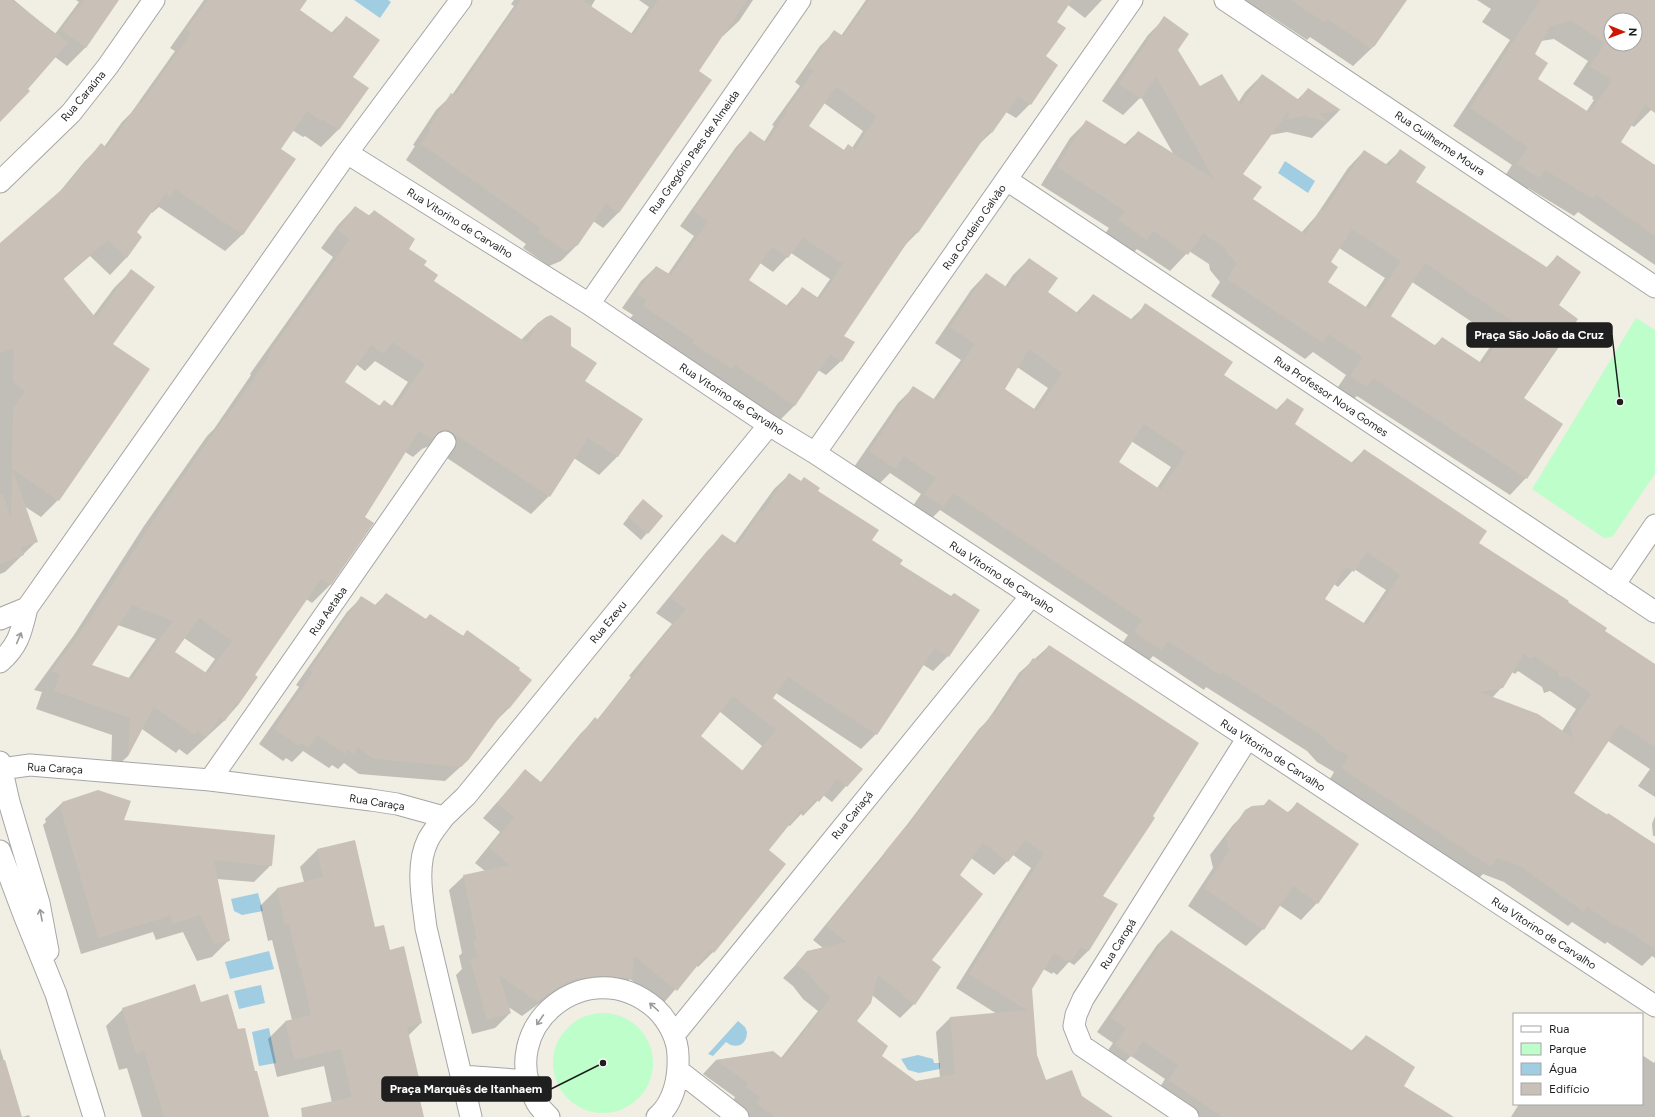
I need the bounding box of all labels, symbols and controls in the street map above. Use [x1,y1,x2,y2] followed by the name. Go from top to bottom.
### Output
[1603,12,1643,52] north arrow
[1626,28,1639,37] text: N
[58,68,108,124] street label: Rua Caraúna
[647,88,742,217] street label: Rua Gregório Paes de Almeida
[1392,108,1487,178] street label: Rua Guilherme Moura
[940,182,1009,272] street label: Rua Cordeiro Galvão
[405,186,515,261] street label: Rua Vitorino de Carvalho
[1467,323,1612,347] callout: Praça São João da Cruz
[1474,328,1604,342] text: Praça São João da Cruz
[1271,353,1390,439] street label: Rua Professor Nova Gomes
[677,361,786,438] street label: Rua Vitorino de Carvalho
[947,539,1056,616] street label: Rua Vitorino de Carvalho
[307,584,350,638] street label: Rua Aetaba
[587,598,629,646] street label: Rua Ezevu
[16,632,23,644] one-way arrow
[1218,717,1327,794] street label: Rua Vitorino de Carvalho
[27,761,83,776] street label: Rua Caraça
[829,789,876,842] street label: Rua Cariaçá
[348,792,405,813] street label: Rua Caraça
[1489,895,1598,972] street label: Rua Vitorino de Carvalho
[37,909,45,922] one-way arrow
[1098,917,1139,972] street label: Rua Caropá
[649,1003,659,1012] one-way arrow
[1513,1013,1643,1105] legend
[536,1014,544,1025] one-way arrow
[1549,1022,1569,1036] text: Rua
[1549,1042,1587,1056] text: Parque
[1549,1062,1577,1076] text: Água
[382,1077,551,1101] callout: Praça Marquês de Itanhaem
[390,1082,542,1096] text: Praça Marquês de Itanhaem
[1549,1082,1589,1096] text: Edifício

